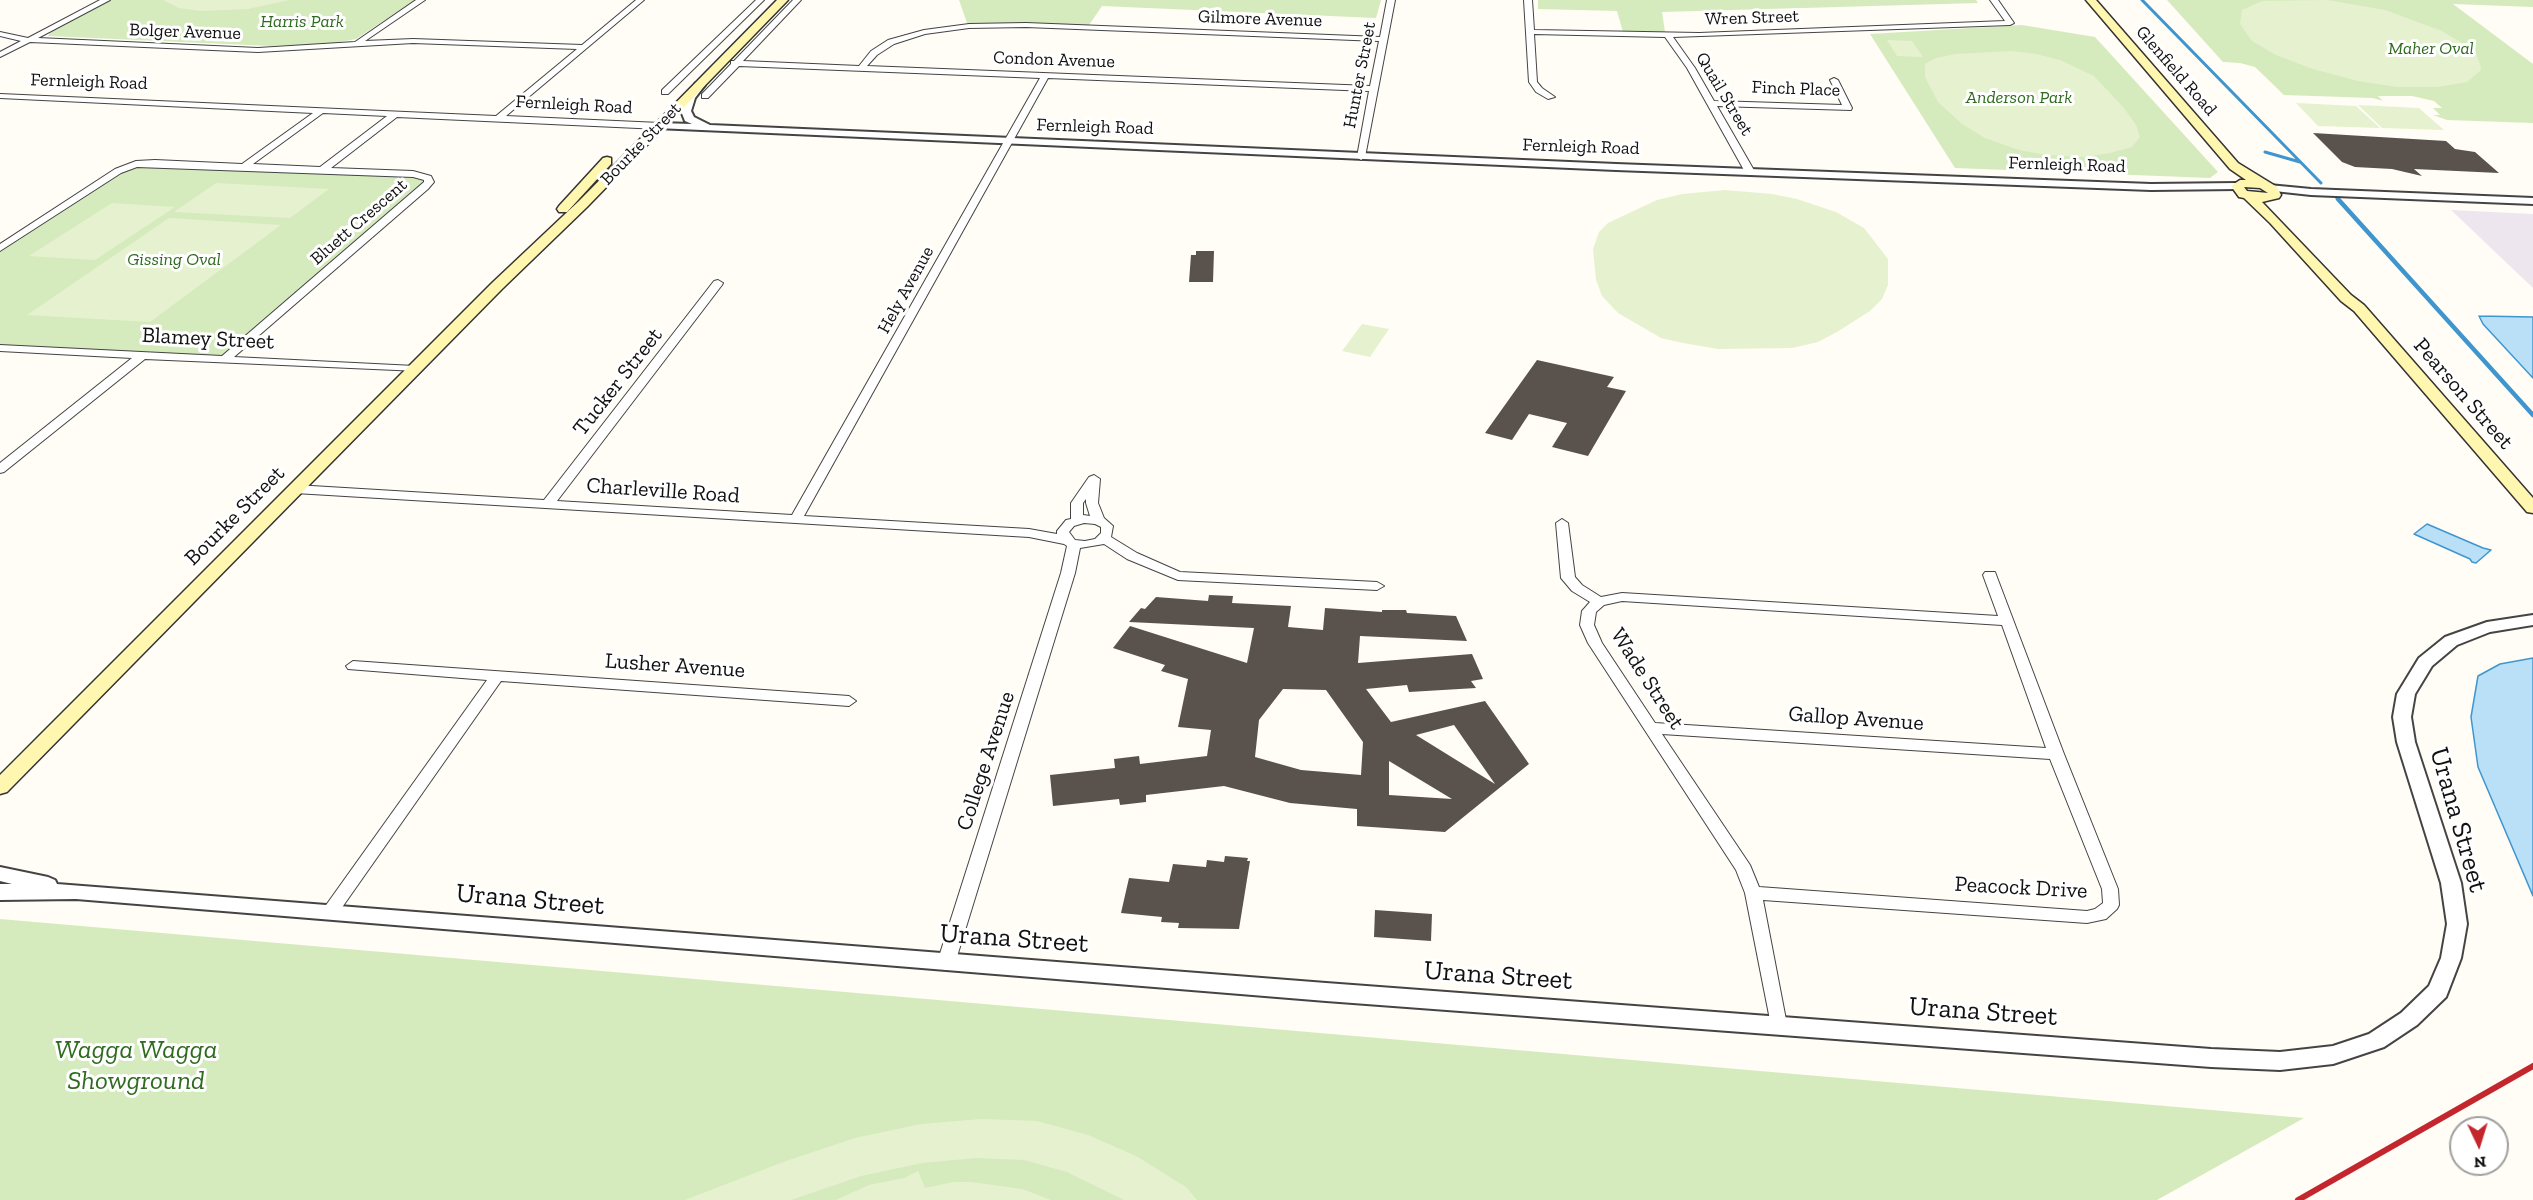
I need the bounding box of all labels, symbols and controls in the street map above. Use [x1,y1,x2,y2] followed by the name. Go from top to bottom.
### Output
[1198,6,1322,32] street label: Gilmore Avenue
[1705,6,1799,30] street label: Wren Street
[260,11,344,33] park label: Harris Park
[129,19,241,45] street label: Bolger Avenue
[1339,20,1381,130] street label: Hunter Street
[2131,22,2221,120] street label: Glenfield Road
[2388,38,2474,60] park label: Maher Oval
[993,47,1115,73] street label: Condon Avenue
[1691,48,1757,140] street label: Quail Street
[30,69,148,95] street label: Fernleigh Road
[1751,77,1841,101] street label: Finch Place
[1966,87,2072,109] park label: Anderson Park
[515,91,633,119] street label: Fernleigh Road
[596,98,686,190] street label: Bourke Street
[1036,114,1154,140] street label: Fernleigh Road
[1522,134,1640,160] street label: Fernleigh Road
[2008,152,2126,178] street label: Fernleigh Road
[306,174,412,270] street label: Bluett Crescent
[873,243,939,337] street label: Hely Avenue
[127,249,221,271] park label: Gissing Oval
[141,322,275,356] street label: Blamey Street
[568,323,668,441] street label: Tucker Street
[2407,333,2519,455] street label: Pearson Street
[180,461,290,571] street label: Bourke Street
[585,472,741,510] street label: Charleville Road
[1604,623,1690,735] street label: Wade Street
[604,648,746,684] street label: Lusher Avenue
[951,688,1021,834] street label: College Avenue
[1787,701,1925,737] street label: Gallop Avenue
[2422,744,2494,896] street label: Urana Street
[1954,871,2088,905] street label: Peacock Drive
[454,877,606,923] street label: Urana Street
[939,918,1089,960] street label: Urana Street
[1423,955,1573,997] street label: Urana Street
[1908,991,2058,1033] street label: Urana Street
[55,1034,217,1097] park label: Wagga Wagga Showground
[2449,1116,2509,1176] north arrow
[2473,1153,2487,1172] text: N

